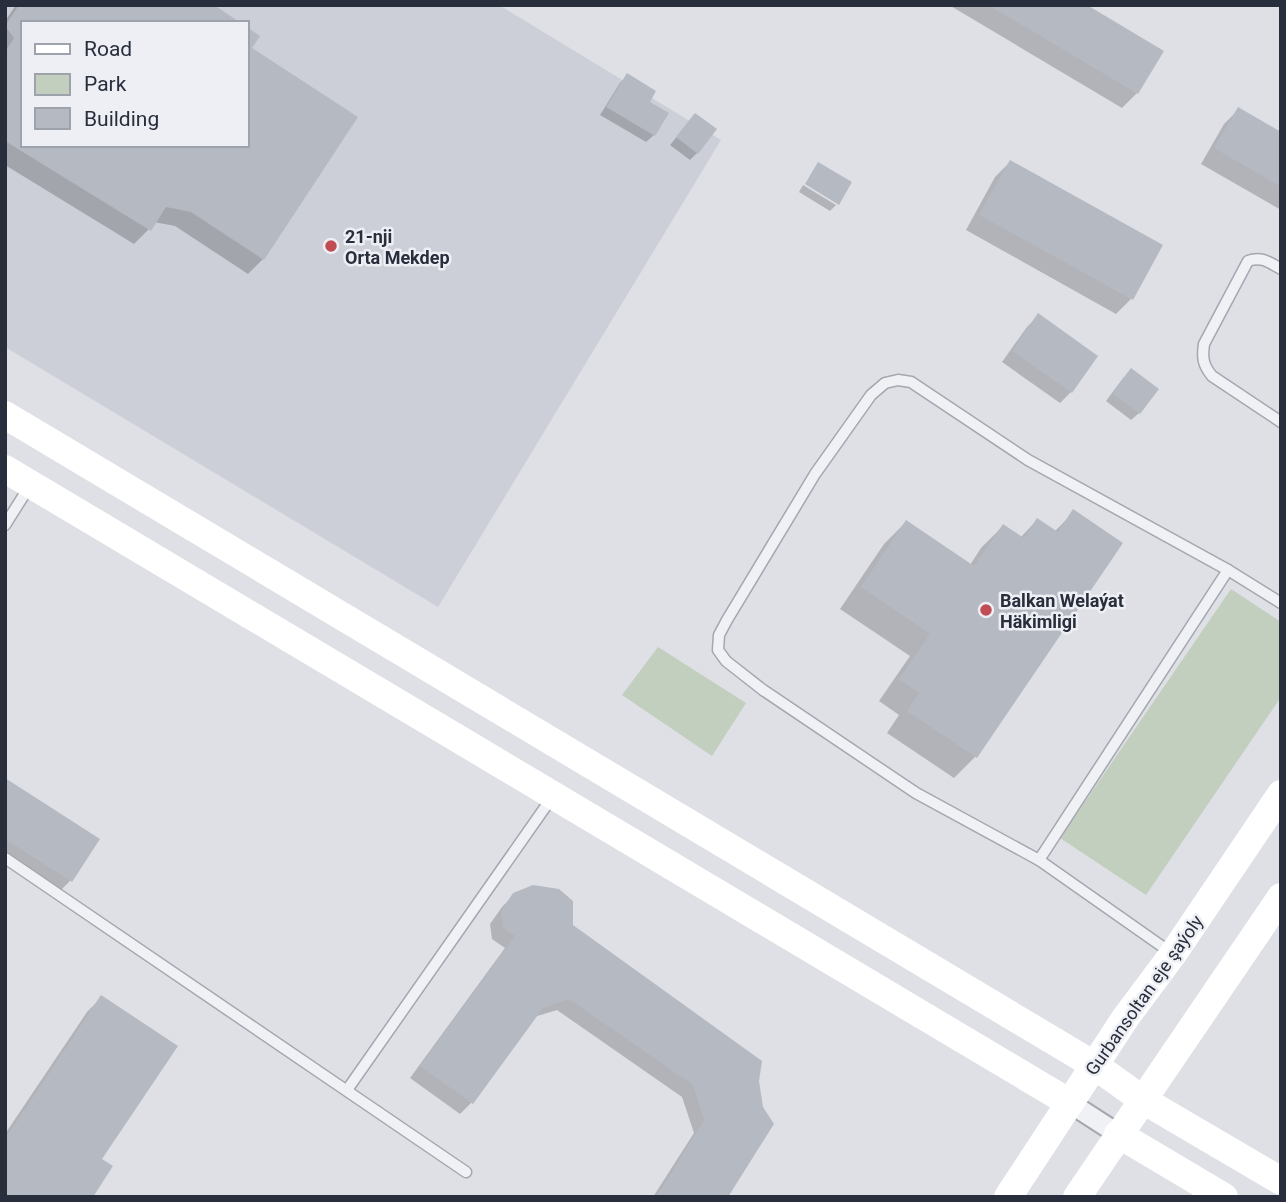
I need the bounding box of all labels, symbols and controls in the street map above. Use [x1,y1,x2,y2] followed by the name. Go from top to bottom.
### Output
[21,21,248,147] legend
[84,37,132,61] text: Road
[84,72,127,96] text: Park
[84,107,159,131] text: Building
[345,226,450,268] place label: 21-nji Orta Mekdep
[323,238,339,254] marker: 21-nji Orta Mekdep
[1000,590,1124,632] place label: Balkan Welaýat Häkimligi
[978,602,994,618] marker: Balkan Welaýat Häkimligi
[1081,911,1208,1079] street label: Gurbansoltan eje şaýoly

